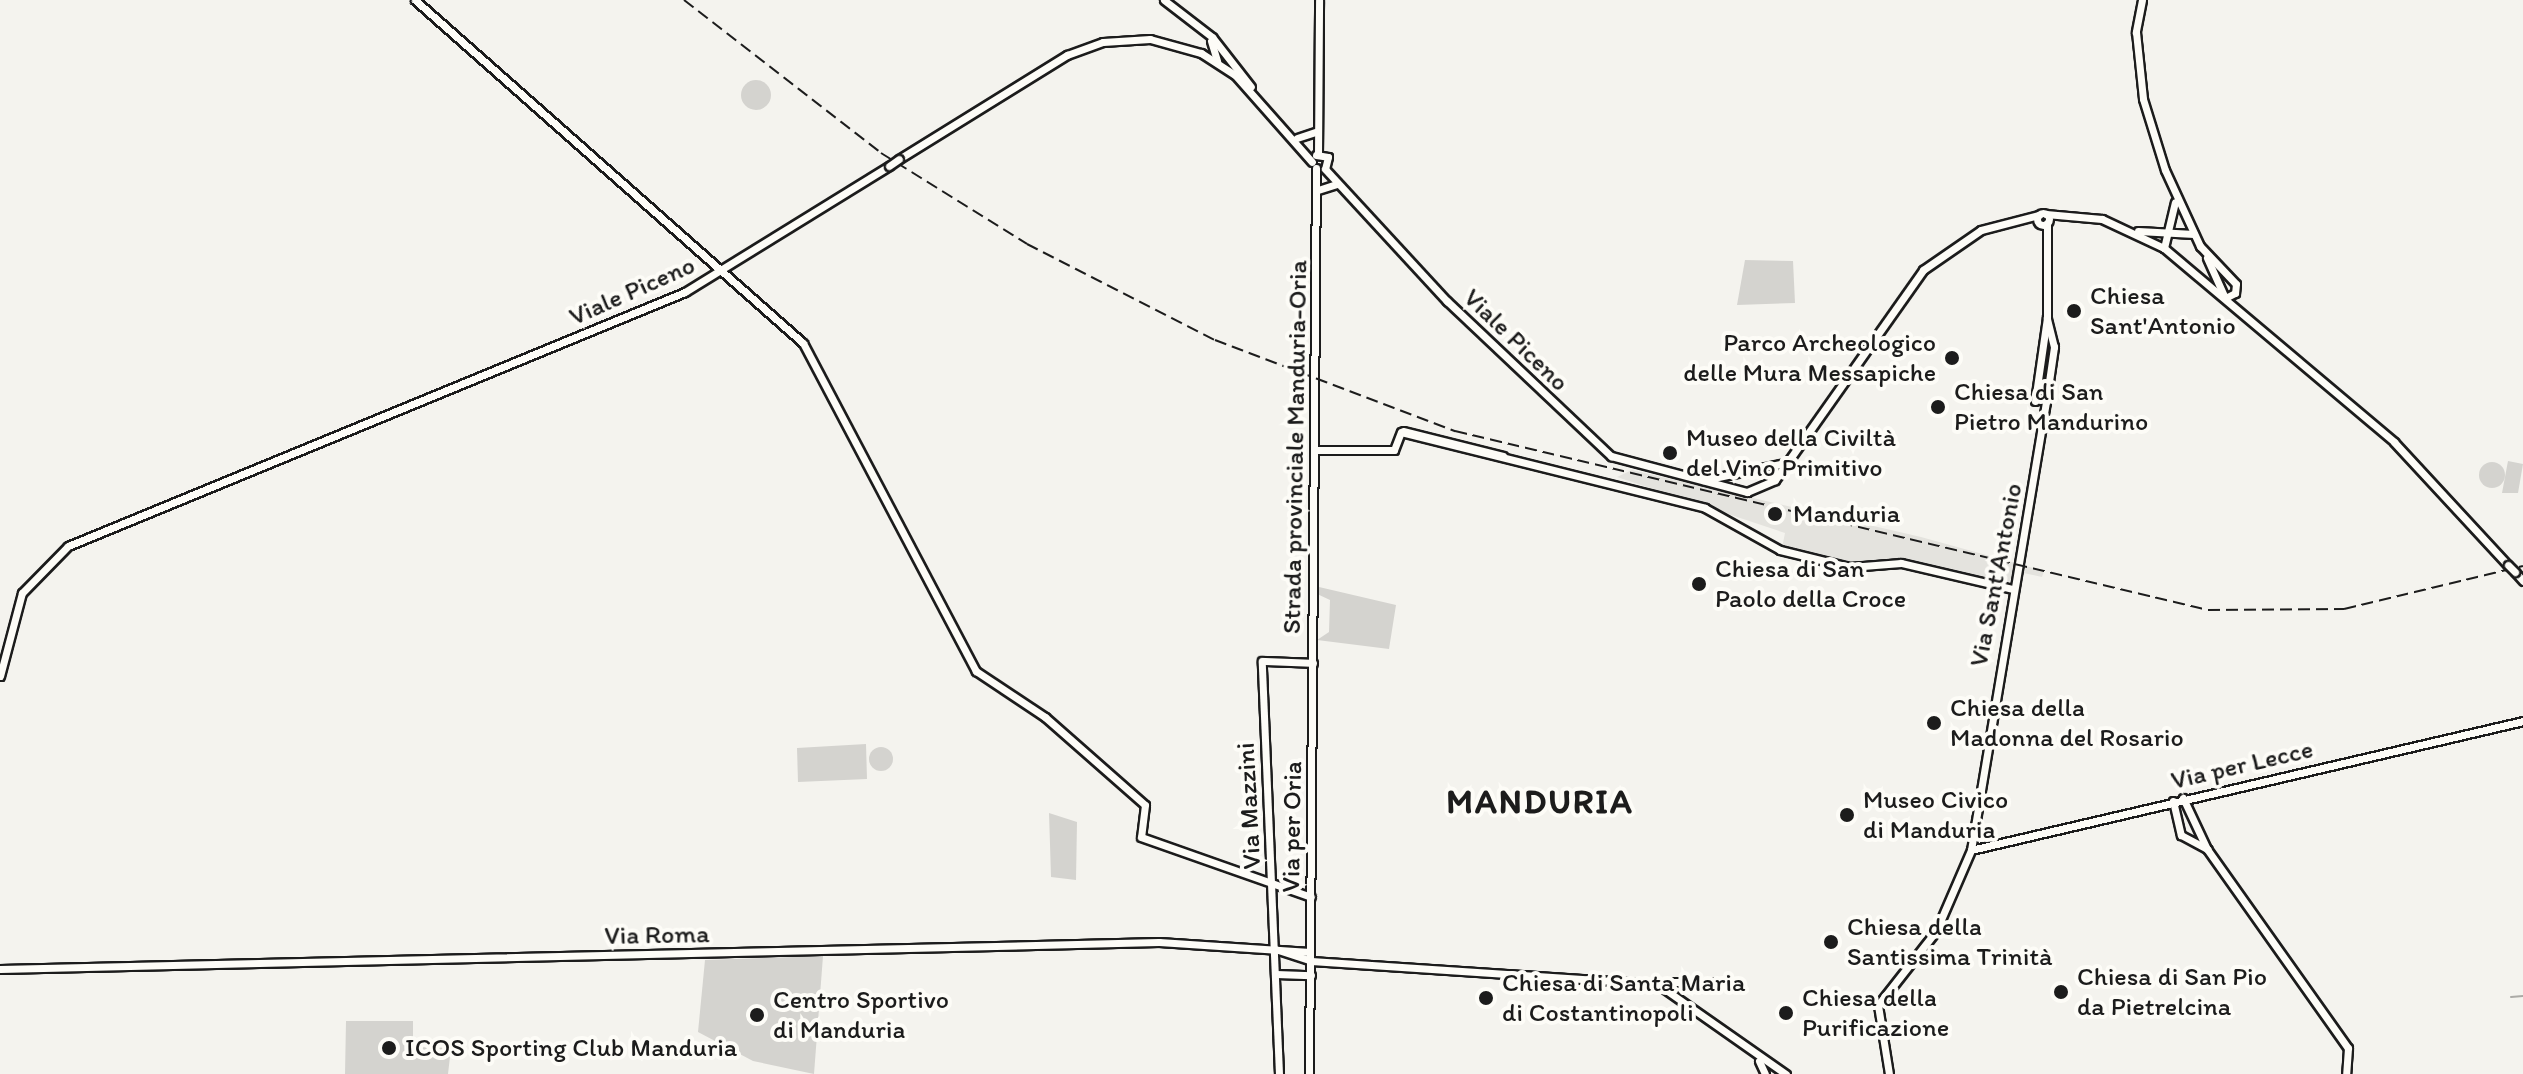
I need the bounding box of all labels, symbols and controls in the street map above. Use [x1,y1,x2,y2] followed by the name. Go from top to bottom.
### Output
[565,250,699,332] street label: Viale Piceno
[1276,259,1314,635] street label: Strada provinciale Manduria-Oria
[2090,280,2236,342] place label: Chiesa Sant'Antonio
[1457,282,1575,398] street label: Viale Piceno
[2065,302,2083,320] marker: Chiesa Sant'Antonio
[1686,327,1936,388] place label: Parco Archeologico delle Mura Messapiche
[1943,349,1961,367] marker: Parco Archeologico delle Mura Messapiche
[1954,376,2148,438] place label: Chiesa di San Pietro Mandurino
[1929,398,1947,416] marker: Chiesa di San Pietro Mandurino
[1686,422,1897,484] place label: Museo della Civiltà del Vino Primitivo
[1661,444,1679,462] marker: Museo della Civiltà del Vino Primitivo
[1963,481,2029,669] street label: Via Sant'Antonio
[1793,498,1900,530] place label: Manduria
[1764,503,1786,525] marker: Manduria
[1715,553,1906,614] place label: Chiesa di San Paolo della Croce
[1690,575,1708,593] marker: Chiesa di San Paolo della Croce
[1950,692,2182,754] place label: Chiesa della Madonna del Rosario
[1925,714,1943,732] marker: Chiesa della Madonna del Rosario
[2168,734,2316,796] street label: Via per Lecce
[1230,742,1268,870] street label: Via Mazzini
[1275,761,1309,893] street label: Via per Oria
[1446,782,1634,822] district label: MANDURIA
[1863,784,2008,846] place label: Museo Civico di Manduria
[1838,806,1856,824] marker: Museo Civico di Manduria
[1847,911,2050,972] place label: Chiesa della Santissima Trinità
[605,918,709,952] street label: Via Roma
[1822,933,1840,951] marker: Chiesa della Santissima Trinità
[2077,961,2268,1022] place label: Chiesa di San Pio da Pietrelcina
[1502,967,1745,1028] place label: Chiesa di Santa Maria di Costantinopoli
[1802,982,1949,1044] place label: Chiesa della Purificazione
[2052,983,2070,1001] marker: Chiesa di San Pio da Pietrelcina
[773,984,949,1046] place label: Centro Sportivo di Manduria
[1477,989,1495,1007] marker: Chiesa di Santa Maria di Costantinopoli
[1777,1004,1795,1022] marker: Chiesa della Purificazione
[748,1006,766,1024] marker: Centro Sportivo di Manduria
[405,1032,737,1064] place label: ICOS Sporting Club Manduria
[380,1039,398,1057] marker: ICOS Sporting Club Manduria

